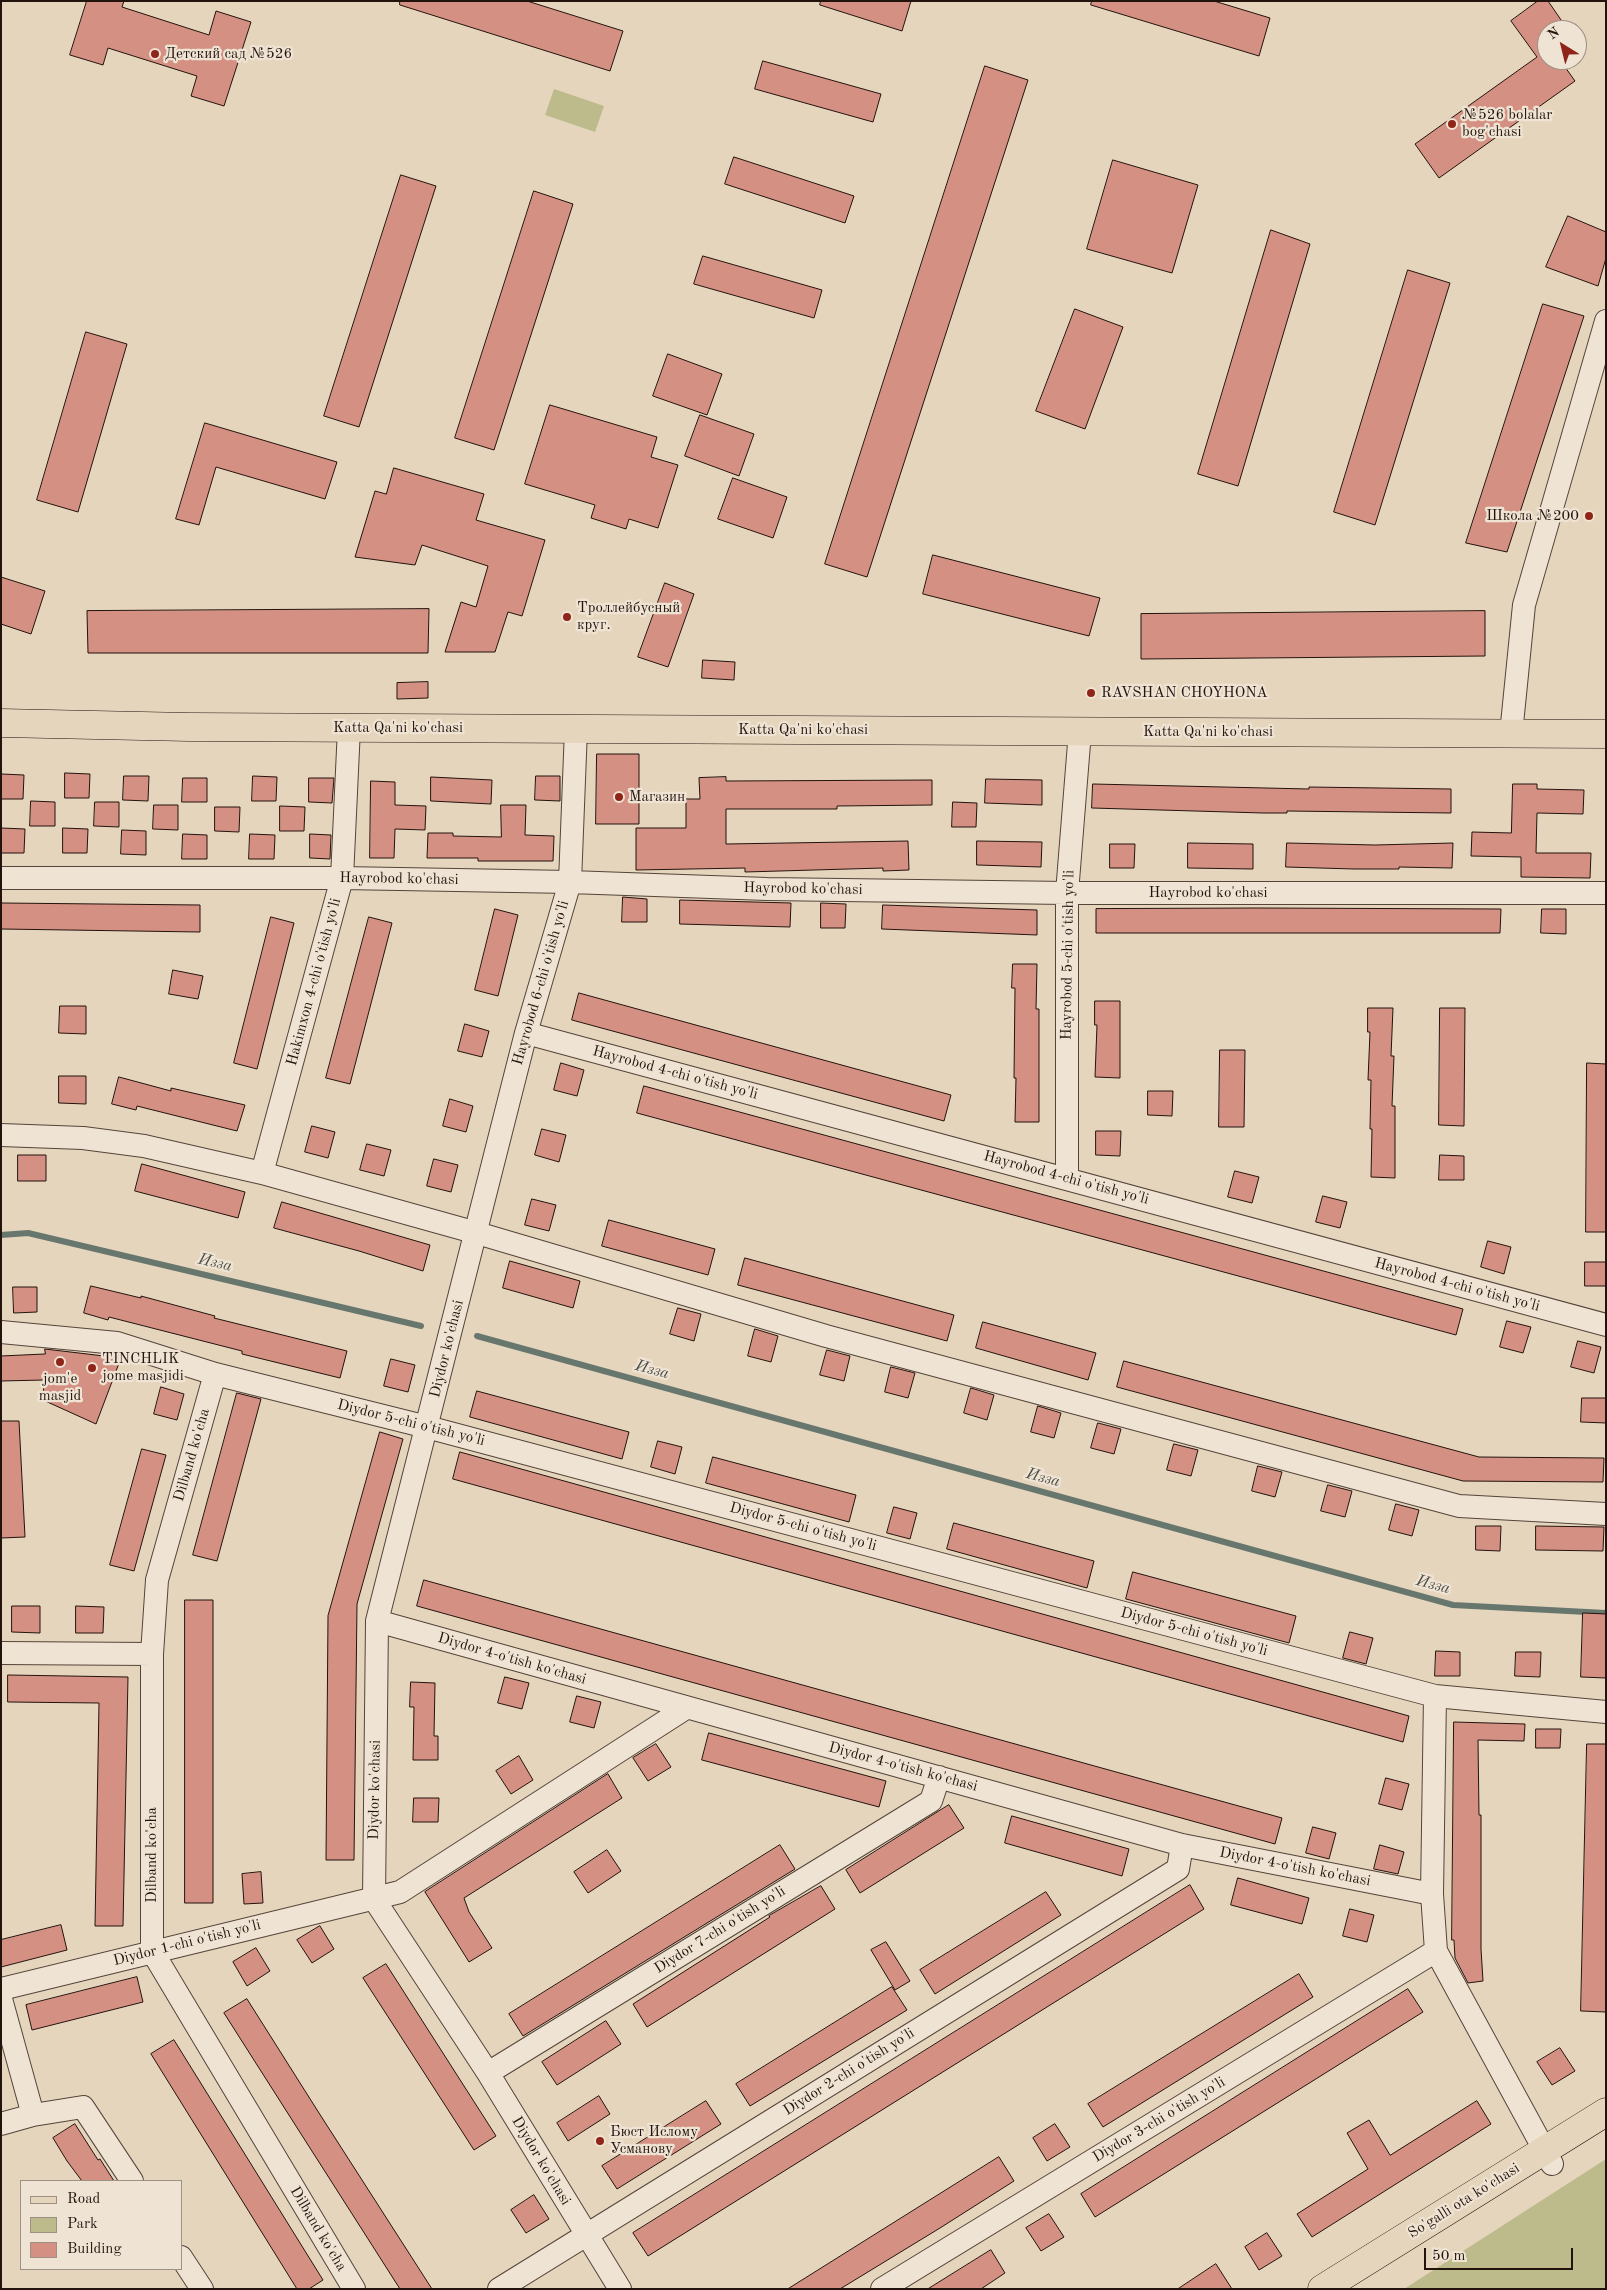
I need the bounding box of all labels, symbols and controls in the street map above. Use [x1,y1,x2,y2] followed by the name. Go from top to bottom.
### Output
[1537,20,1587,70] north arrow
[1545,25,1562,42] text: N
[165,45,292,63] place label: Детский сад №526
[149,48,161,60] marker: Детский сад №526
[1462,106,1553,141] place label: №526 bolalar bog'chasi
[1446,118,1458,130] marker: №526 bolalar bog'chasi
[1486,507,1579,525] place label: Школа №200
[1583,510,1595,522] marker: Школа №200
[577,599,680,634] place label: Троллейбусный круг.
[561,611,573,623] marker: Троллейбусный круг.
[1101,684,1268,702] place label: RAVSHAN CHOYHONA
[1085,687,1097,699] marker: RAVSHAN CHOYHONA
[333,719,463,737] street label: Katta Qa'ni ko'chasi
[738,721,868,739] street label: Katta Qa'ni ko'chasi
[1143,723,1273,741] street label: Katta Qa'ni ko'chasi
[629,788,685,806] place label: Магазин
[613,791,625,803] marker: Магазин
[339,869,459,889] street label: Hayrobod ko'chasi
[1058,870,1078,1040] street label: Hayrobod 5-chi o'tish yo'li
[743,879,863,899] street label: Hayrobod ko'chasi
[1148,884,1268,902] street label: Hayrobod ko'chasi
[283,896,345,1068] street label: Hakimxon 4-chi o'tish yo'li
[509,899,573,1067] street label: Hayrobod 6-chi o'tish yo'li
[590,1042,760,1104] street label: Hayrobod 4-chi o'tish yo'li
[981,1147,1151,1209] street label: Hayrobod 4-chi o'tish yo'li
[196,1250,234,1276] water label: Изза
[1372,1254,1542,1316] street label: Hayrobod 4-chi o'tish yo'li
[426,1298,468,1400] street label: Diydor ko'chasi
[102,1350,184,1385] place label: TINCHLIK jome masjidi
[54,1356,66,1368] marker: jom'e masjid
[633,1356,671,1384] water label: Изза
[86,1362,98,1374] marker: TINCHLIK jome masjidi
[39,1370,81,1405] place label: jom'e masjid
[335,1396,487,1450] street label: Diydor 5-chi o'tish yo'li
[170,1406,214,1504] street label: Dilband ko'cha
[1024,1464,1062,1492] water label: Изза
[728,1499,878,1555] street label: Diydor 5-chi o'tish yo'li
[1414,1571,1452,1599] water label: Изза
[1119,1604,1269,1660] street label: Diydor 5-chi o'tish yo'li
[436,1629,588,1689] street label: Diydor 4-o'tish ko'chasi
[827,1738,979,1796] street label: Diydor 4-o'tish ko'chasi
[365,1740,385,1840] street label: Diydor ko'chasi
[143,1807,161,1903] street label: Dilband ko'cha
[1218,1844,1372,1890] street label: Diydor 4-o'tish ko'chasi
[651,1882,789,1978] street label: Diydor 7-chi o'tish yo'li
[111,1916,263,1970] street label: Diydor 1-chi o'tish yo'li
[780,2024,918,2120] street label: Diydor 2-chi o'tish yo'li
[1089,2073,1229,2167] street label: Diydor 3-chi o'tish yo'li
[508,2113,574,2209] street label: Diydor ko'chasi
[610,2123,698,2158] place label: Бюст Ислому Усманову
[594,2135,606,2147] marker: Бюст Ислому Усманову
[1405,2159,1523,2243] street label: So'galli ota ko'chasi
[20,2180,182,2270] legend
[286,2183,350,2275] street label: Dilband ko'cha
[67,2192,100,2207] text: Road
[67,2217,98,2232] text: Park
[1427,2238,1576,2270] scale bar
[67,2242,122,2257] text: Building
[1432,2249,1466,2264] text: 50 m

